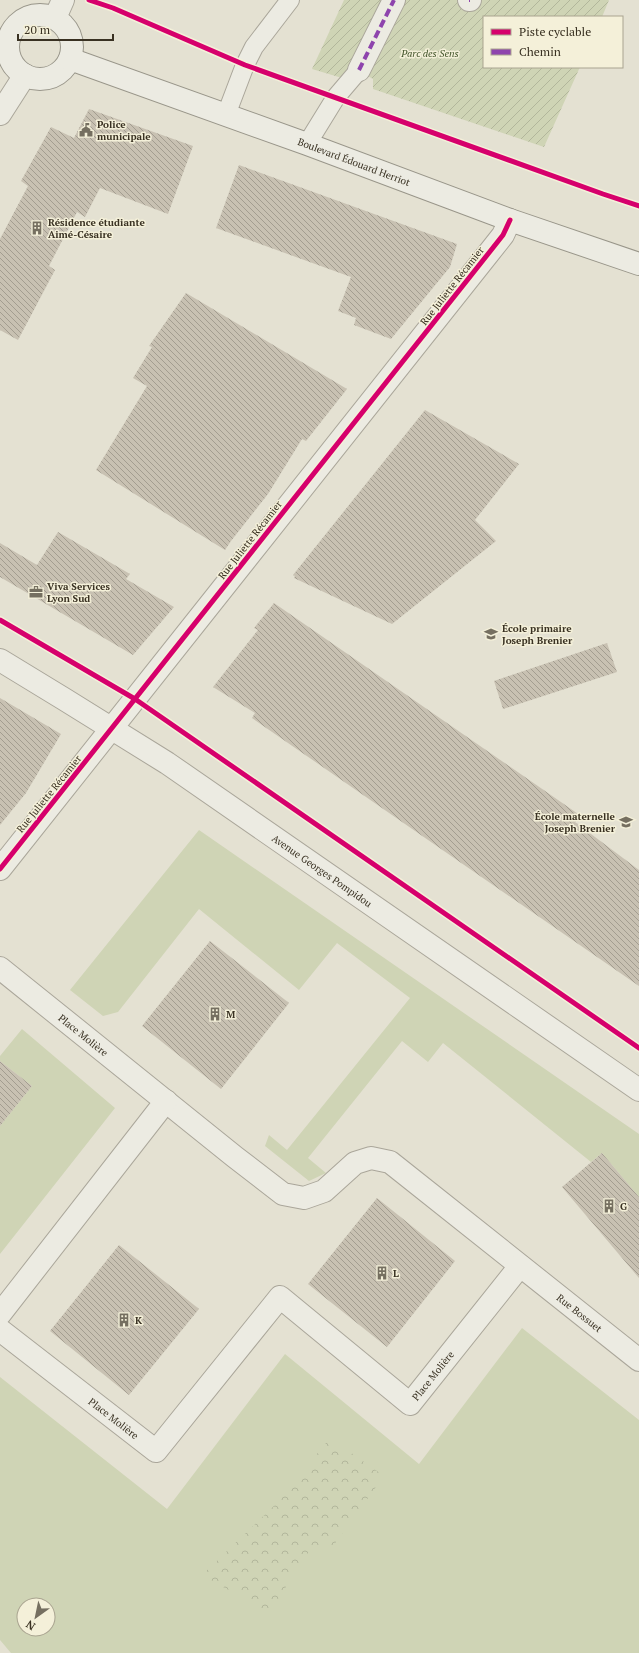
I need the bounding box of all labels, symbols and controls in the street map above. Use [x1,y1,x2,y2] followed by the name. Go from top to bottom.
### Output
[18,16,113,42] scale bar
[483,16,623,68] legend
[24,22,51,37] text: 20 m
[519,24,591,39] text: Piste cyclable
[519,44,561,59] text: Chemin
[400,47,459,60] park label: Parc des Sens
[97,118,151,143] place label: Police municipale
[78,122,94,138] public building icon: Police municipale
[296,135,412,189] street label: Boulevard Édouard Herriot
[48,216,145,241] place label: Résidence étudiante Aimé-Césaire
[29,220,45,236] building icon: Résidence étudiante Aimé-Césaire
[417,244,487,328] street label: Rue Juliette Récamier
[215,498,285,582] street label: Rue Juliette Récamier
[47,580,110,605] place label: Viva Services Lyon Sud
[28,584,44,600] office icon: Viva Services Lyon Sud
[502,622,573,647] place label: École primaire Joseph Brenier
[483,626,499,642] school or university icon: École primaire Joseph Brenier
[14,752,84,835] street label: Rue Juliette Récamier
[535,810,616,835] place label: École maternelle Joseph Brenier
[618,814,634,830] school or university icon: École maternelle Joseph Brenier
[270,831,375,910] street label: Avenue Georges Pompidou
[207,1006,223,1022] building icon: M
[226,1008,236,1021] place label: M
[56,1011,111,1059] street label: Place Molière
[601,1198,617,1214] building icon: G
[620,1200,627,1213] place label: G
[374,1265,390,1281] building icon: L
[393,1267,399,1280] place label: L
[554,1291,605,1335] street label: Rue Bossuet
[116,1312,132,1328] building icon: K
[135,1314,143,1327] place label: K
[409,1348,457,1403] street label: Place Molière
[86,1395,142,1442] street label: Place Molière
[16,1597,56,1637] north arrow
[23,1617,38,1634] text: N

